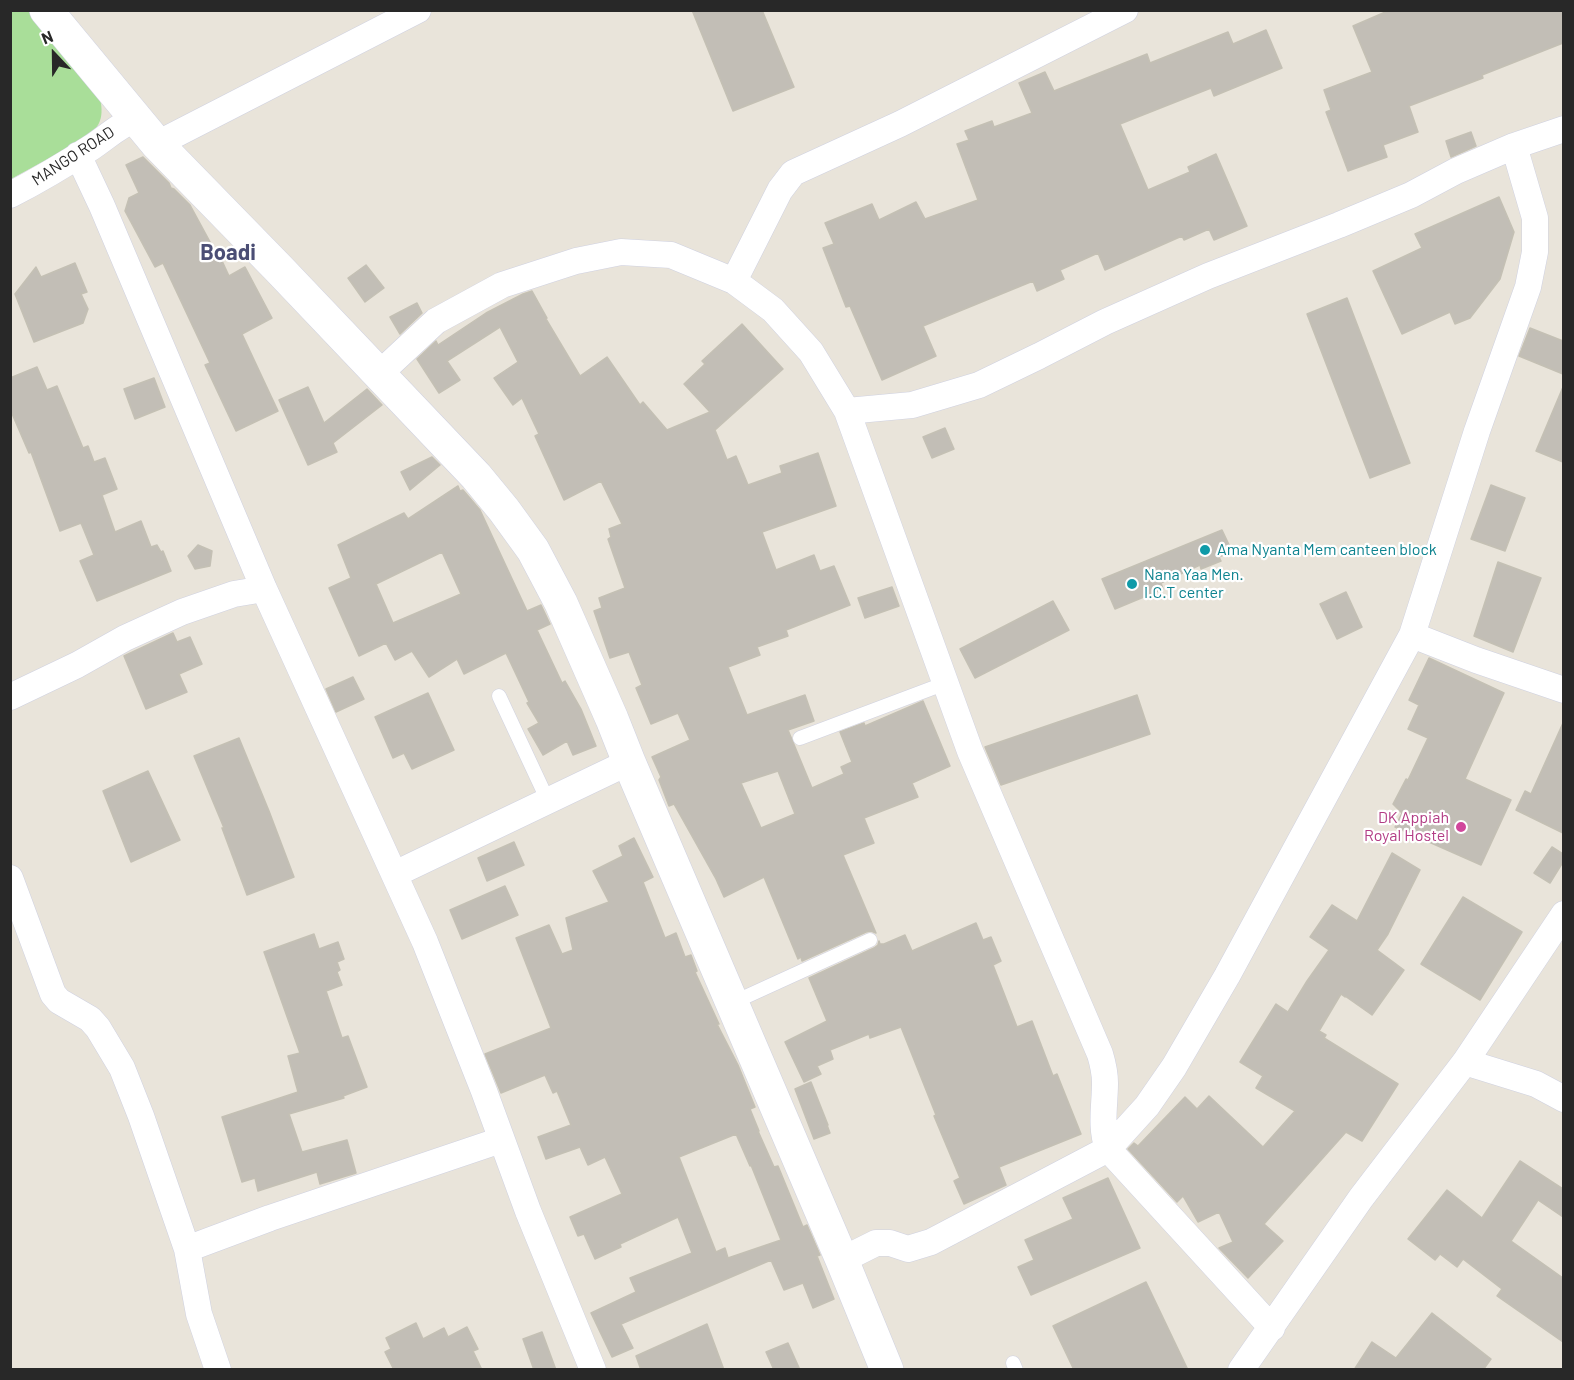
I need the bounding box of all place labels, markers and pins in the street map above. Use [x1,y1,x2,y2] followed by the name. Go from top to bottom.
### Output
[1217,540,1437,560] place label: Ama Nyanta Mem canteen block
[1198,543,1212,557] marker: Ama Nyanta Mem canteen block
[1144,565,1244,603] place label: Nana Yaa Men. I.C.T center
[1125,577,1139,591] marker: Nana Yaa Men. I.C.T center
[1364,808,1449,846] place label: DK Appiah Royal Hostel
[1454,820,1468,834] marker: DK Appiah Royal Hostel

